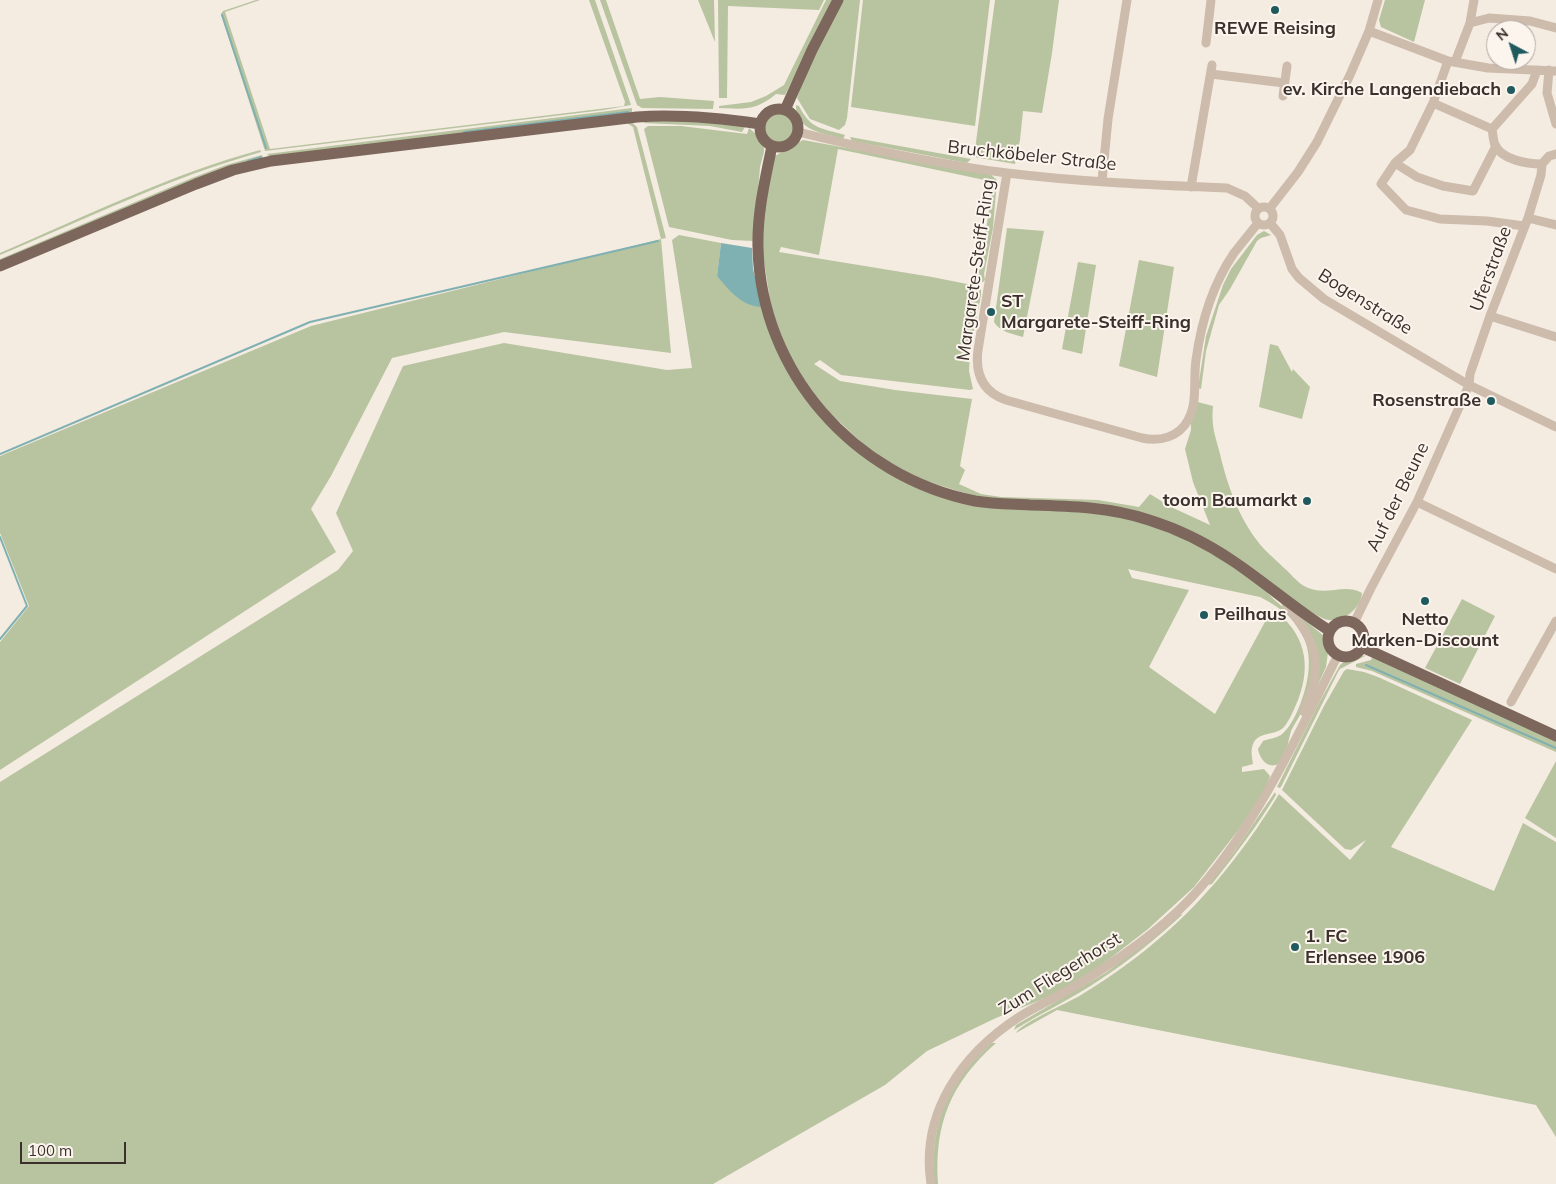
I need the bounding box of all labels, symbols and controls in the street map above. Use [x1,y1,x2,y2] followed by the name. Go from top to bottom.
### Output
[1269,4,1281,16] marker: REWE Reising
[1214,18,1336,40] place label: REWE Reising
[1486,20,1536,70] north arrow
[1492,24,1512,45] text: N
[1283,79,1501,101] place label: ev. Kirche Langendiebach
[1505,84,1517,96] marker: ev. Kirche Langendiebach
[946,136,1118,176] street label: Bruchköbeler Straße
[953,178,999,362] street label: Margarete-Steiff-Ring
[1466,224,1516,314] street label: Uferstraße
[1314,264,1416,340] street label: Bogenstraße
[1001,291,1191,334] place label: ST Margarete-Steiff-Ring
[985,306,997,318] marker: ST Margarete-Steiff-Ring
[1372,390,1481,412] place label: Rosenstraße
[1485,395,1497,407] marker: Rosenstraße
[1362,439,1434,555] street label: Auf der Beune
[1163,490,1297,512] place label: toom Baumarkt
[1301,495,1313,507] marker: toom Baumarkt
[1419,595,1431,607] marker: Netto Marken-Discount
[1214,604,1287,626] place label: Peilhaus
[1198,609,1210,621] marker: Peilhaus
[1351,609,1499,652] place label: Netto Marken-Discount
[1305,926,1425,969] place label: 1. FC Erlensee 1906
[995,928,1125,1020] street label: Zum Fliegerhorst
[1289,941,1301,953] marker: 1. FC Erlensee 1906
[22,1132,129,1164] scale bar
[28,1141,72,1160] text: 100 m

